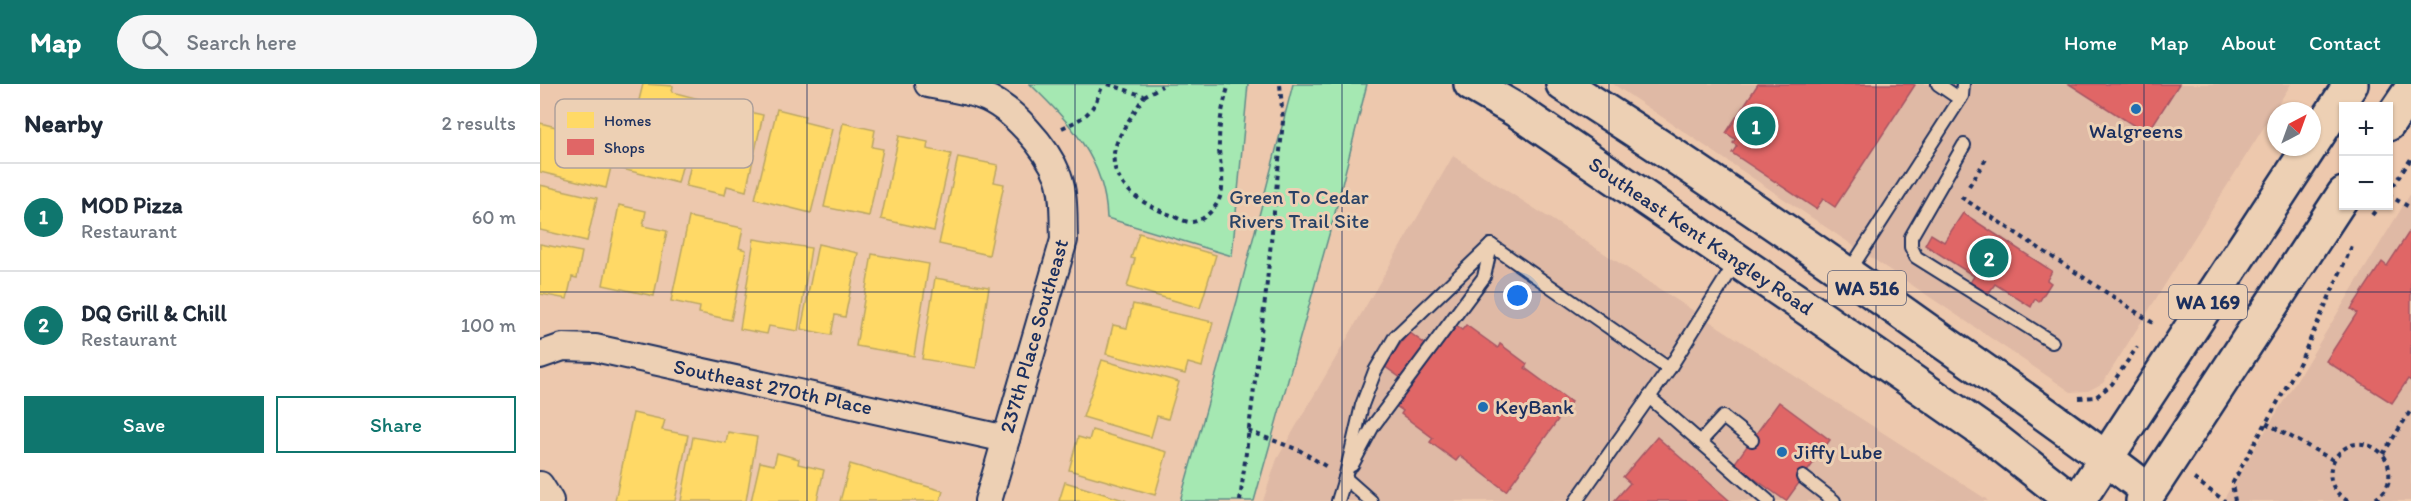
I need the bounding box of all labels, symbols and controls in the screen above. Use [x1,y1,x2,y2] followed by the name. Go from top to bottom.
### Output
[117,15,537,69] search box
[30,25,81,59] text: Map
[138,26,171,59] icon: search
[186,29,297,56] text: Search here
[2064,30,2117,55] text: Home
[2150,30,2189,55] text: Map
[2222,30,2276,55] text: About
[2309,30,2381,55] text: Contact
[555,99,753,168] legend
[2129,102,2143,116] marker: Walgreens
[2267,102,2321,156] north arrow
[2339,102,2393,210] map controls
[2339,102,2393,156] button: +
[1736,104,1776,148] pin: 1
[24,107,103,139] text: Nearby
[442,111,516,135] text: 2 results
[604,111,651,130] text: Homes
[2089,118,2183,143] place label: Walgreens
[604,138,645,157] text: Shops
[1584,151,1818,320] street label: Southeast Kent Kangley Road
[2339,156,2393,210] button: −
[1229,184,1369,233] park label: Green To Cedar Rivers Trail Site
[81,192,183,219] text: MOD Pizza
[39,205,48,229] text: 1
[472,205,516,229] text: 60 m
[81,219,177,243] text: Restaurant
[994,236,1073,436] street label: 237th Place Southeast
[1970,236,2008,280] pin: 2
[1828,271,1906,305] road number: WA 516
[1503,281,1532,310] your location
[2169,285,2247,319] road number: WA 169
[81,300,227,327] text: DQ Grill & Chill
[38,313,49,337] text: 2
[461,313,516,337] text: 100 m
[81,327,177,351] text: Restaurant
[672,353,875,420] street label: Southeast 270th Place
[1495,394,1574,419] place label: KeyBank
[24,396,264,453] button: Save
[276,396,516,453] button: Share
[1476,400,1490,414] marker: KeyBank
[1794,439,1883,464] place label: Jiffy Lube
[1775,445,1789,459] marker: Jiffy Lube

